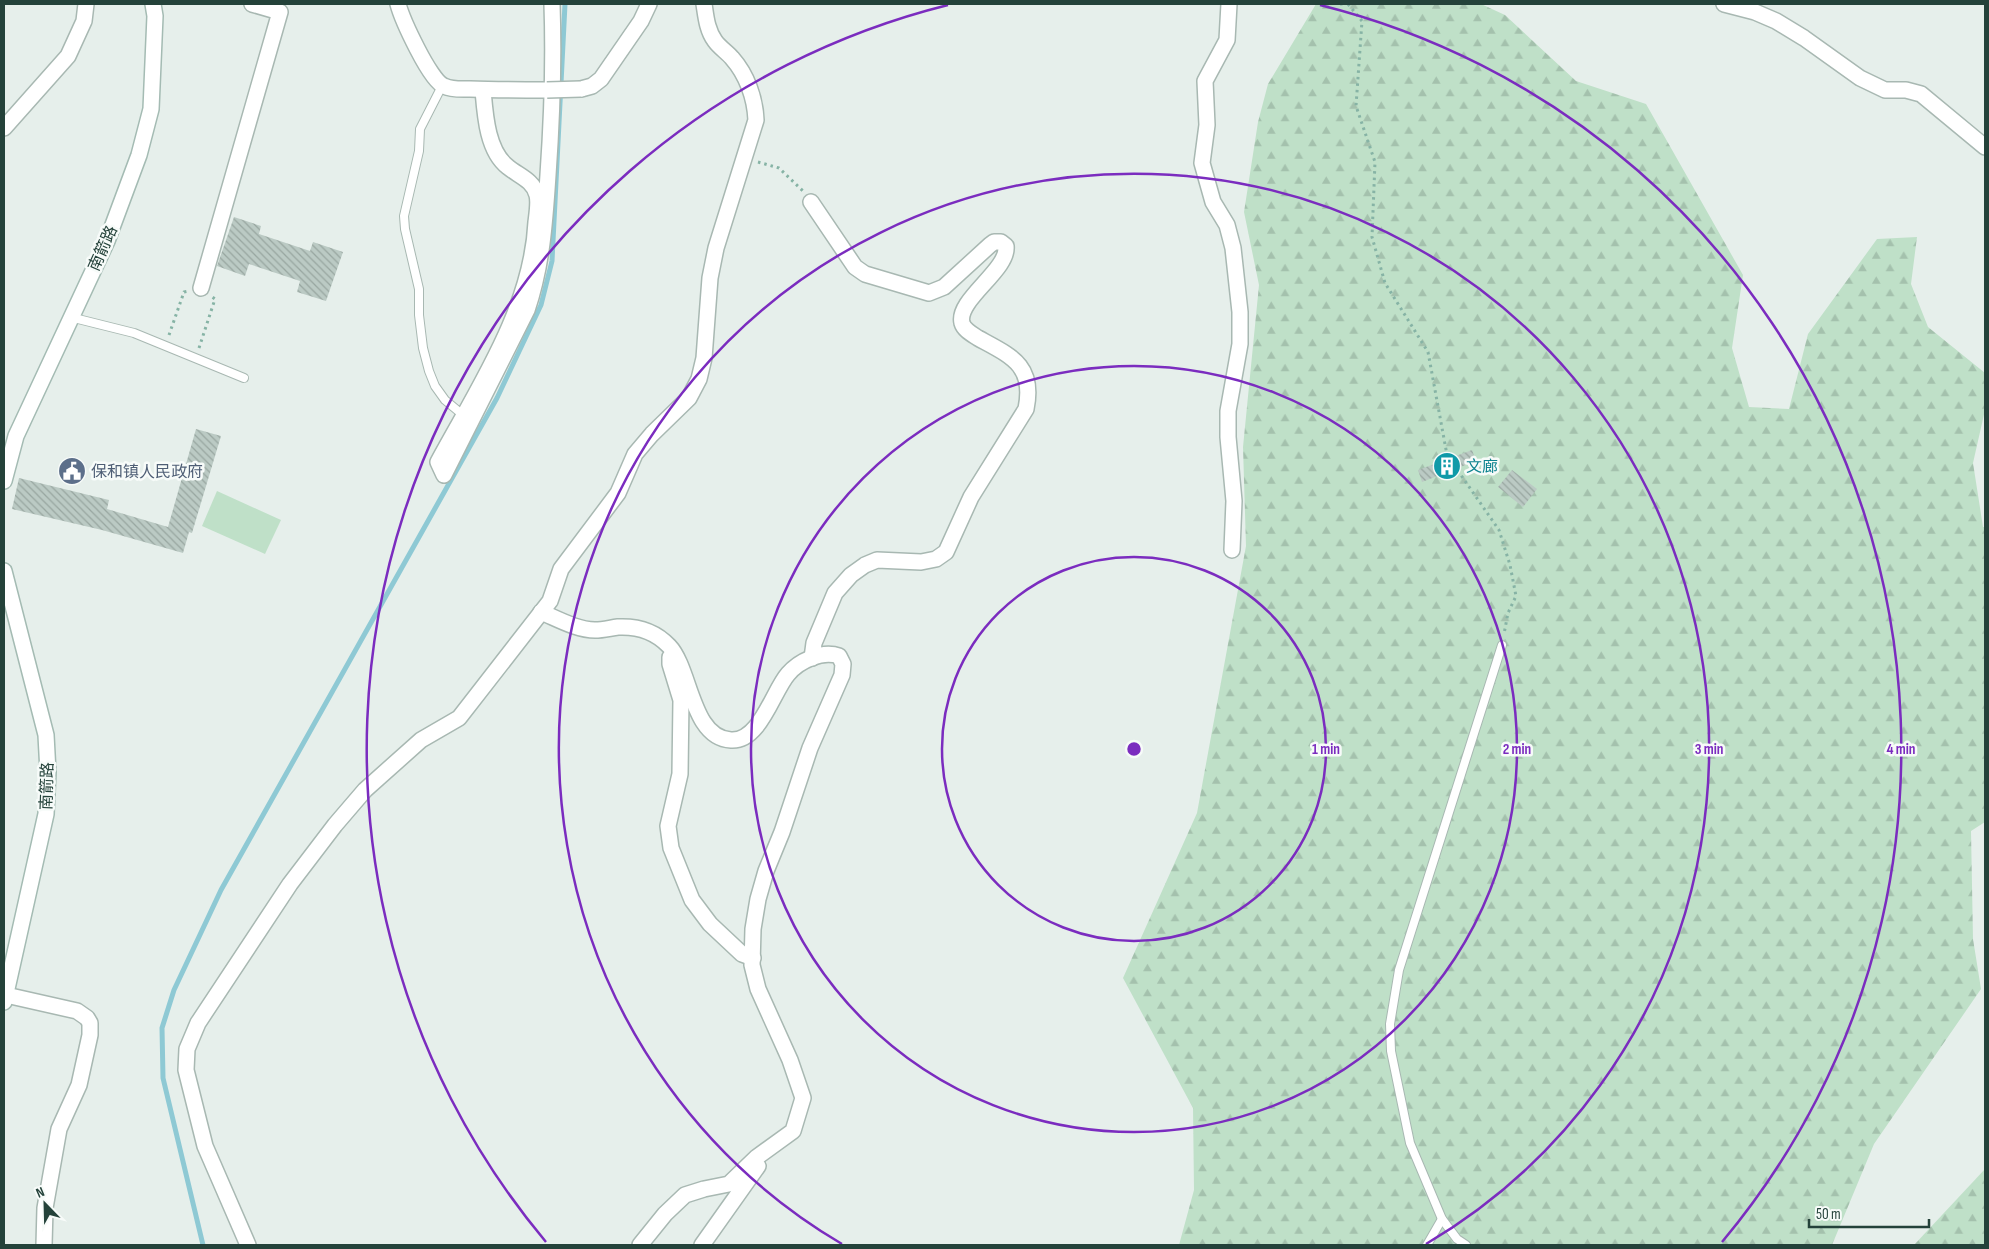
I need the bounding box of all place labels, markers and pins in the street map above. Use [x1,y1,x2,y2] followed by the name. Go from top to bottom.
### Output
[1432,451,1462,481] building icon: 文廊
[57,456,87,486] public building icon: 保和镇人民政府
[1466,458,1498,477] place label: 文廊
[91,463,203,482] place label: 保和镇人民政府
[1125,740,1143,758] centre of rings

